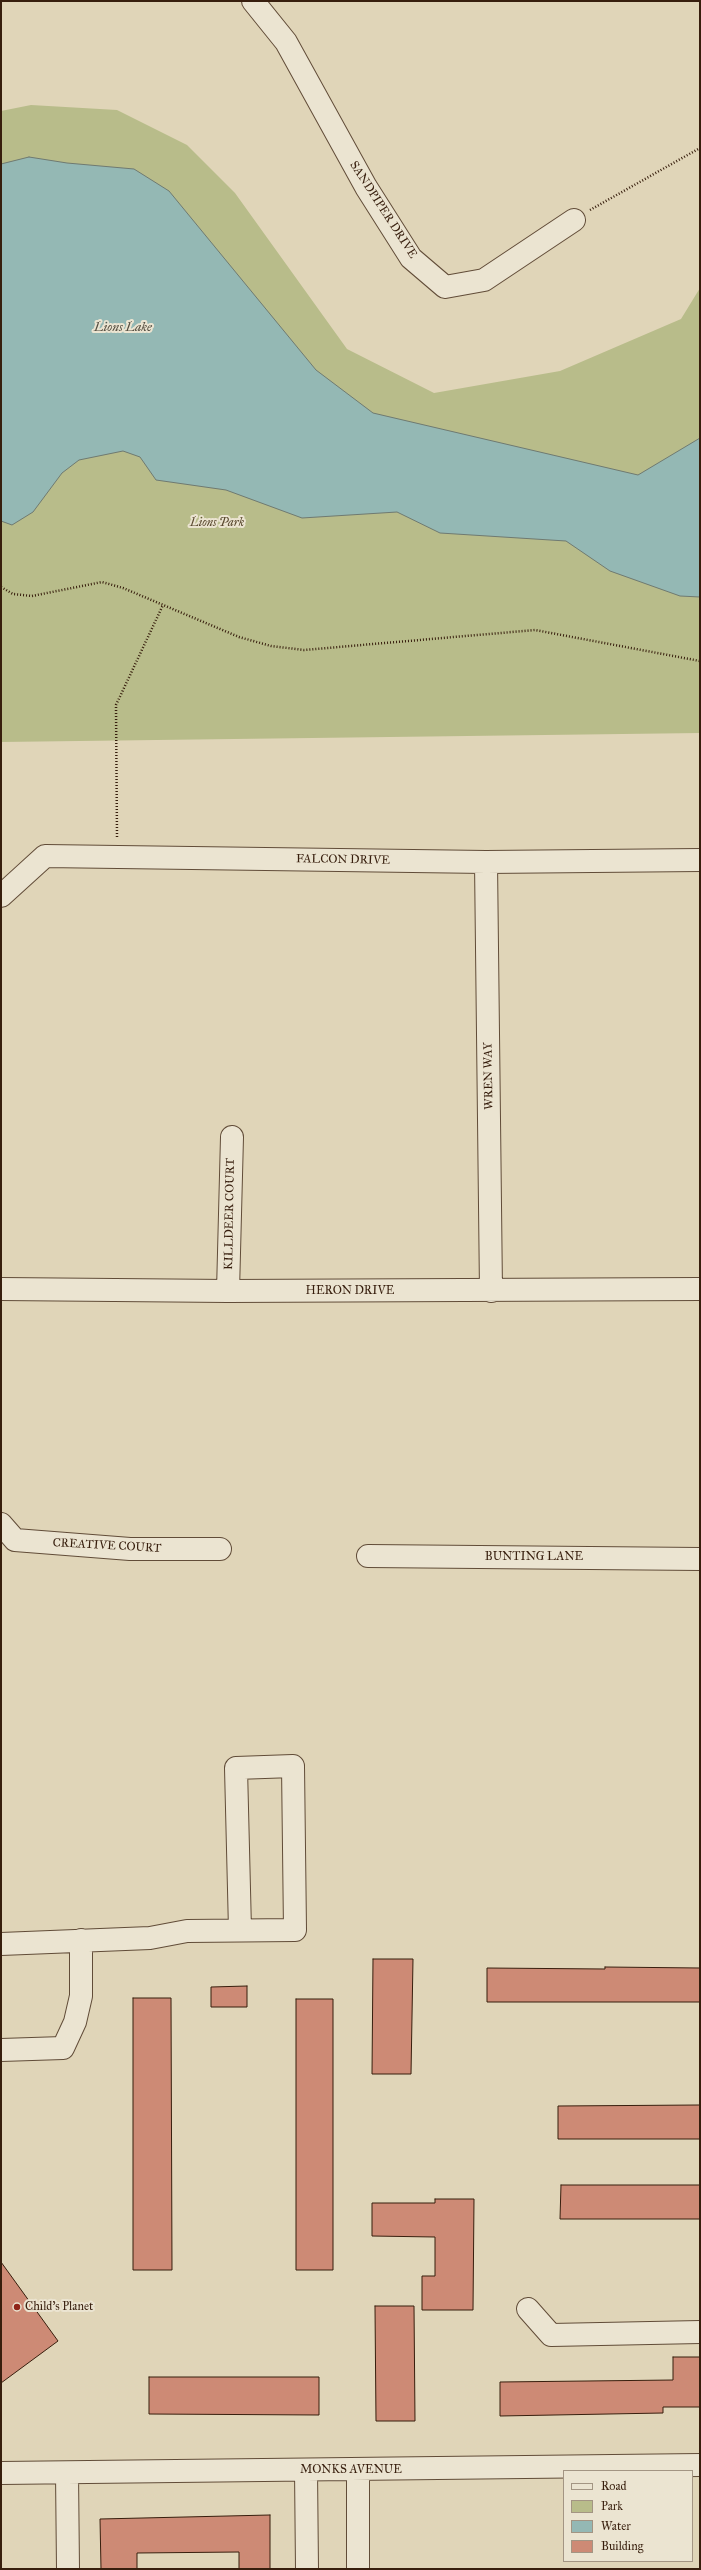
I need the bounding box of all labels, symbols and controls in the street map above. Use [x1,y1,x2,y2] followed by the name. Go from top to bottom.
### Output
[346,159,420,261] street label: SANDPIPER DRIVE
[94,320,152,336] water label: Lions Lake
[190,516,244,530] park label: Lions Park
[296,852,390,868] street label: FALCON DRIVE
[481,1042,497,1110] street label: WREN WAY
[222,1158,238,1270] street label: KILLDEER COURT
[306,1284,394,1298] street label: HERON DRIVE
[52,1536,162,1556] street label: CREATIVE COURT
[485,1550,583,1564] street label: BUNTING LANE
[25,2300,93,2314] place label: Child's Planet
[12,2302,22,2312] marker: Child's Planet
[300,2463,402,2477] street label: MONKS AVENUE
[563,2470,693,2562] legend
[601,2479,627,2493] text: Road
[601,2499,623,2513] text: Park
[601,2519,631,2533] text: Water
[601,2539,643,2553] text: Building

